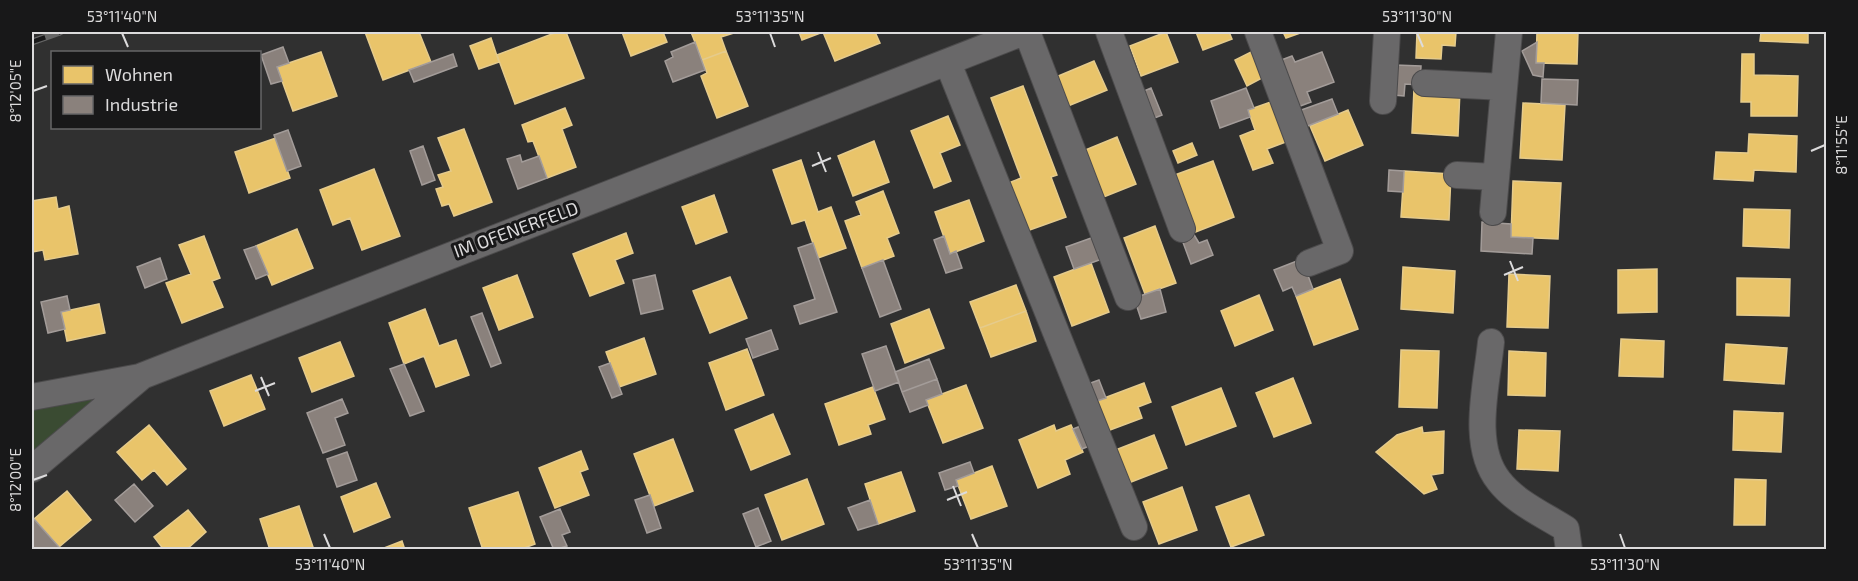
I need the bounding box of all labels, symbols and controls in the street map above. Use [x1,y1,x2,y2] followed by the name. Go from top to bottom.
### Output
[87,7,157,25] text: 53°11'40"N
[735,7,805,25] text: 53°11'35"N
[1382,7,1452,25] text: 53°11'30"N
[51,51,261,129] legend
[6,60,24,122] text: 8°12'05"E
[105,63,173,85] text: Wohnen
[105,93,178,115] text: Industrie
[1832,115,1850,175] text: 8°11'55"E
[450,196,581,262] street label: IM OFENERFELD
[6,448,24,512] text: 8°12'00"E
[295,555,365,573] text: 53°11'40"N
[943,555,1013,573] text: 53°11'35"N
[1590,555,1660,573] text: 53°11'30"N

